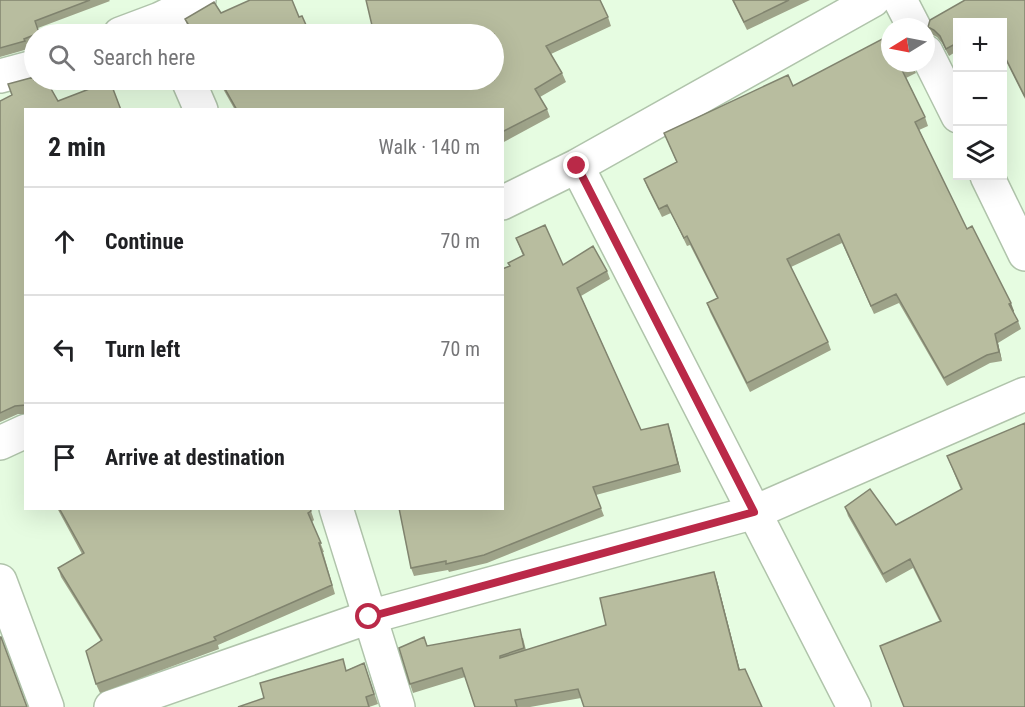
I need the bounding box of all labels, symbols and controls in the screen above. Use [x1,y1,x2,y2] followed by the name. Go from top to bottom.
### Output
[881,18,935,72] north arrow
[953,18,1007,180] map controls
[953,18,1007,72] button: +
[24,24,504,90] search box
[45,41,78,74] icon: search
[93,45,195,70] text: Search here
[953,72,1007,126] button: −
[953,126,1007,180] button: layers
[48,132,106,162] text: 2 min
[379,135,480,159] text: Walk · 140 m
[563,152,589,178] route end
[48,225,81,258] icon: ahead
[105,229,184,254] text: Continue
[441,229,480,253] text: 70 m
[48,333,81,366] icon: left
[105,337,180,362] text: Turn left
[441,337,480,361] text: 70 m
[48,441,81,474] icon: arrive
[105,445,285,470] text: Arrive at destination
[355,603,381,629] route start

